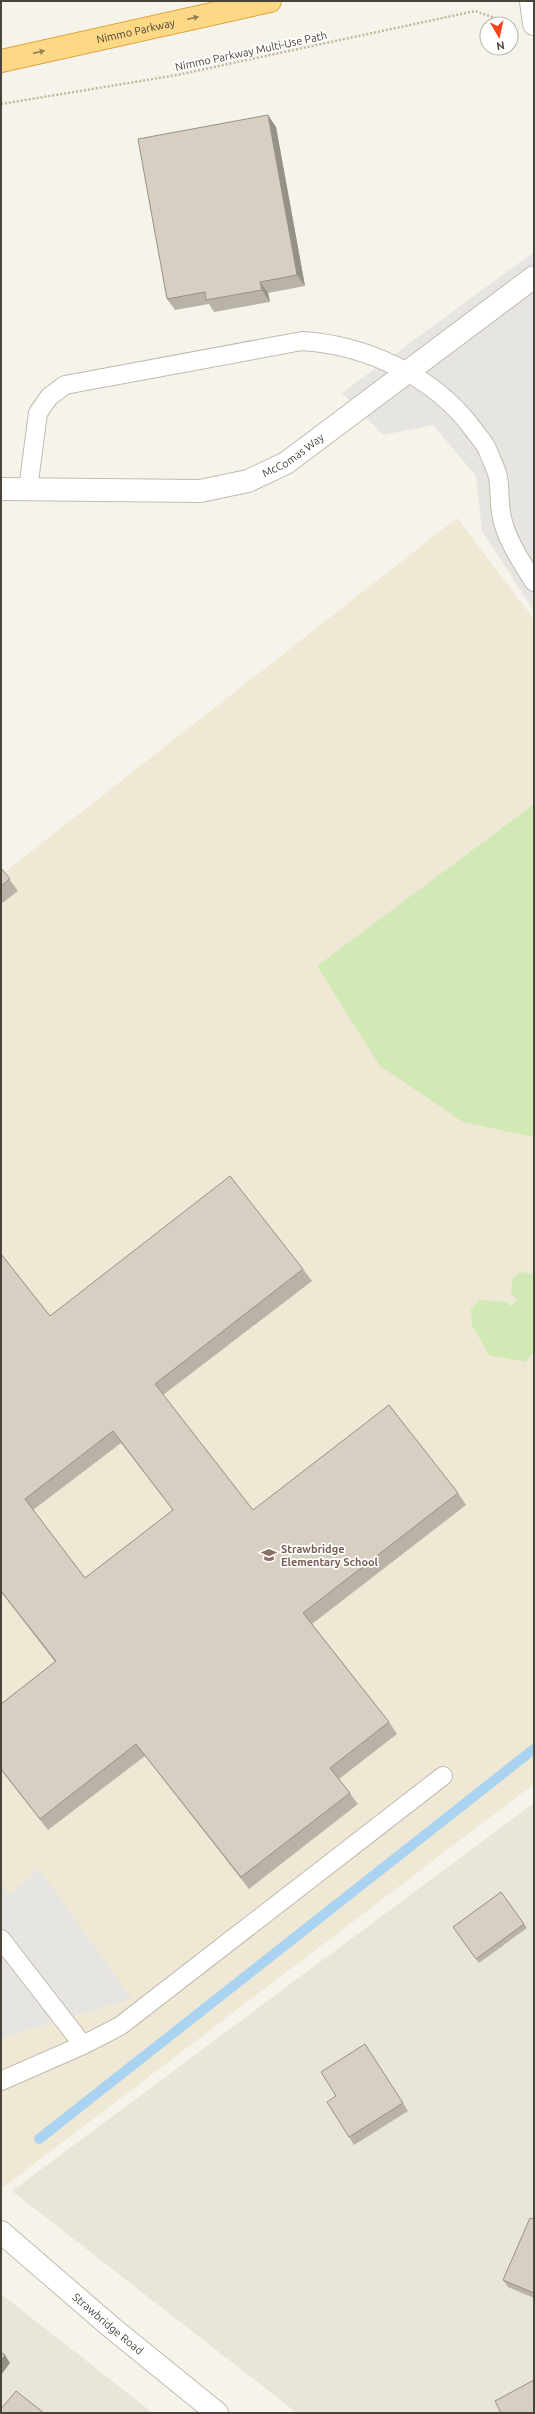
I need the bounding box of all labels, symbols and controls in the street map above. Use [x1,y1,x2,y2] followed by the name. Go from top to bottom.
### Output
[187,15,199,21] one-way arrow
[95,16,177,46] street label: Nimmo Parkway
[479,16,519,56] north arrow
[174,29,328,73] street label: Nimmo Parkway Multi-Use Path
[496,39,506,52] text: N
[33,49,45,55] one-way arrow
[260,430,327,479] street label: McComas Way
[281,1543,379,1568] place label: Strawbridge Elementary School
[260,1546,278,1564] school or university icon: Strawbridge Elementary School
[70,2291,146,2357] street label: Strawbridge Road

